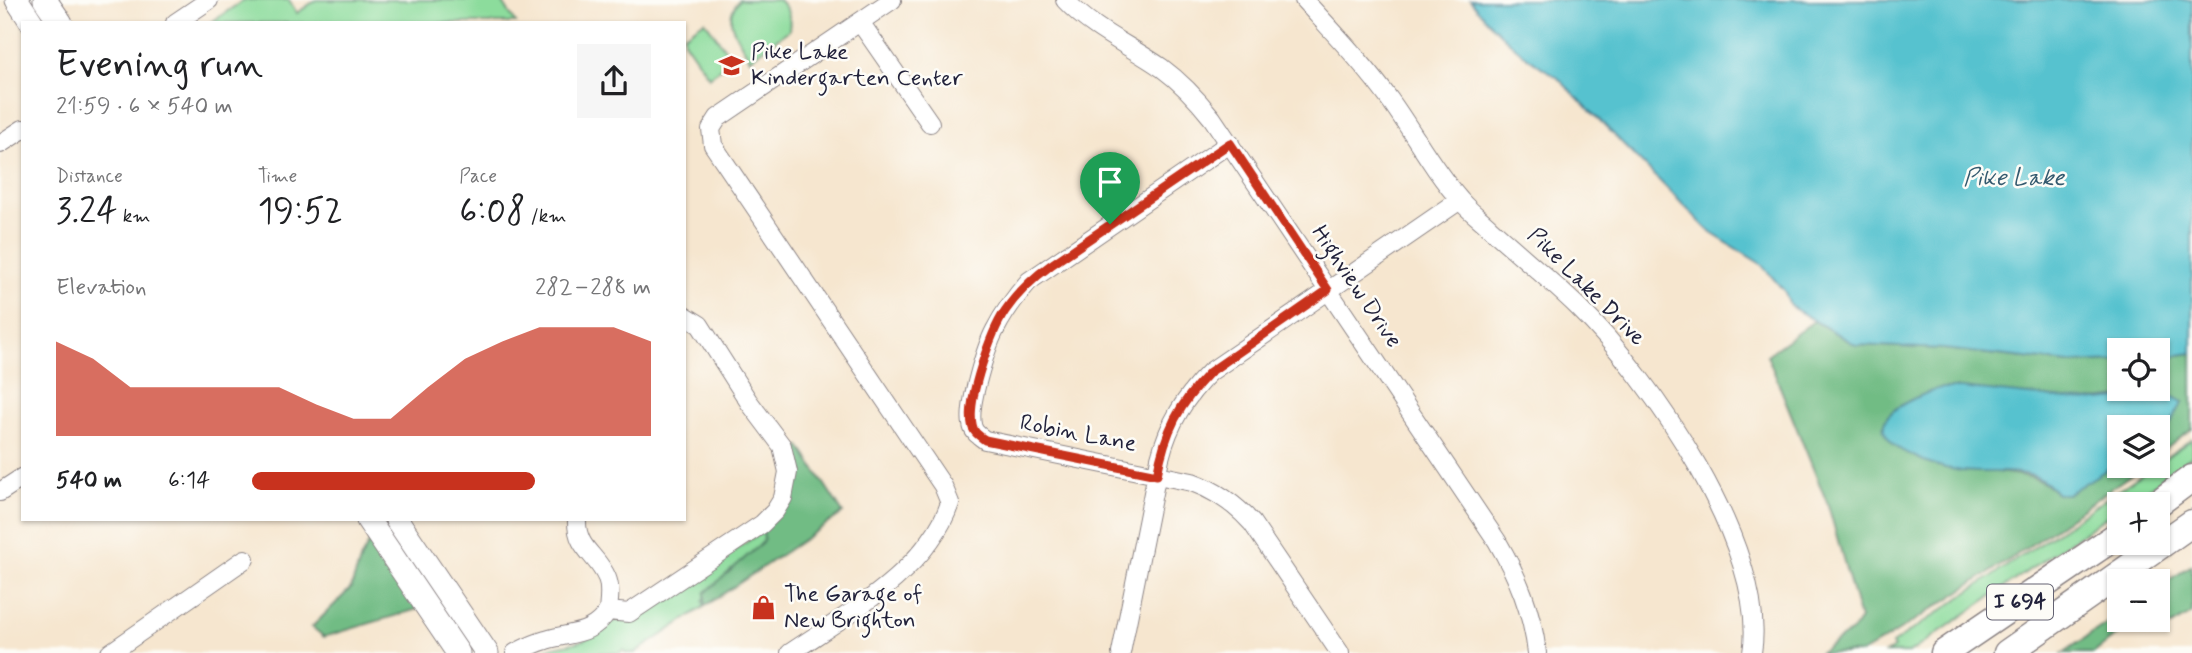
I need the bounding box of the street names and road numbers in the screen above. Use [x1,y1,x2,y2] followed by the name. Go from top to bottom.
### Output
[1302,220,1408,355] street label: Highview Drive
[1520,221,1652,353] street label: Pike Lake Drive
[1017,408,1139,460] street label: Robin Lane
[1987,584,2053,620] road number: I 694

